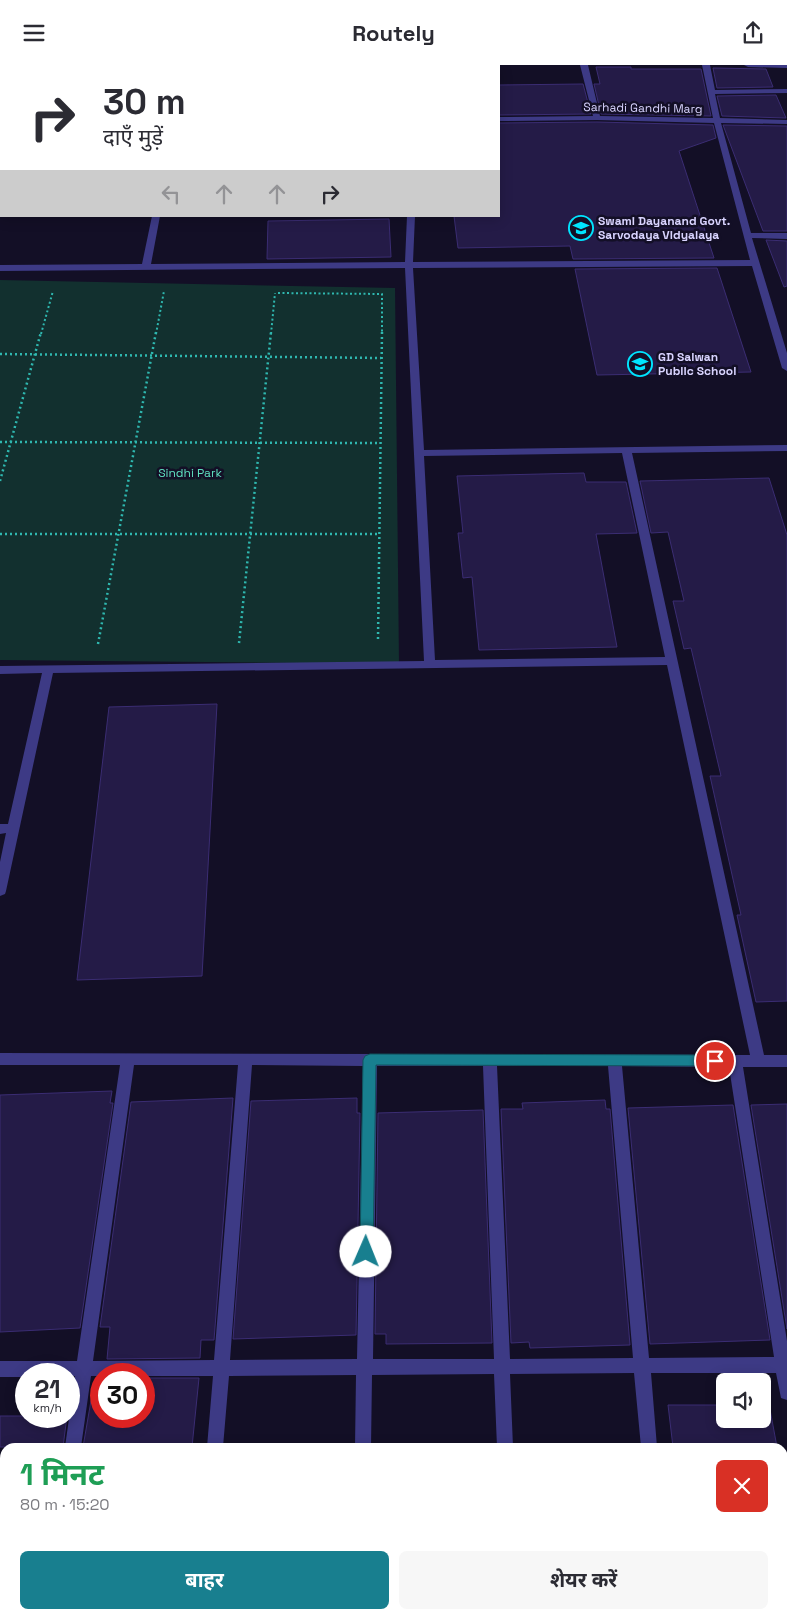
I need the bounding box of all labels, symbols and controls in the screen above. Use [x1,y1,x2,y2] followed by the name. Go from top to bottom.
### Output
[20,19,48,47] icon: menu
[352,19,435,47] text: Routely
[739,19,767,47] icon: share
[103,80,186,124] text: 30 m
[20,85,85,150] icon: right
[583,99,703,117] street label: Sarhadi Gandhi Marg
[103,123,163,151] text: दाएँ मुड़ें
[157,180,185,208] icon: left
[210,180,238,208] icon: ahead
[263,180,291,208] icon: ahead
[316,180,344,208] icon: right
[598,213,730,243] place label: Swami Dayanand Govt. Sarvodaya Vidyalaya
[568,215,594,241] school or university icon: Swami Dayanand Govt. Sarvodaya Vidyalaya
[658,349,736,379] place label: GD Salwan Public School
[627,351,653,377] school or university icon: GD Salwan Public School
[158,465,222,481] park label: Sindhi Park
[694,1040,736,1082] pin
[701,1047,729,1075] icon: arrive
[339,1225,391,1277] position arrow
[90,1363,155,1428] speed limit sign: 30
[34,1373,61,1405] text: 21
[716,1373,771,1428] map controls
[716,1373,771,1428] button: sound
[33,1400,62,1416] text: km/h
[20,1455,104,1494] text: 1 मिनट
[716,1460,768,1512] button: close
[20,1494,110,1515] text: 80 m · 15:20
[20,1551,389,1609] button: बाहर
[399,1551,768,1609] button: शेयर करें

